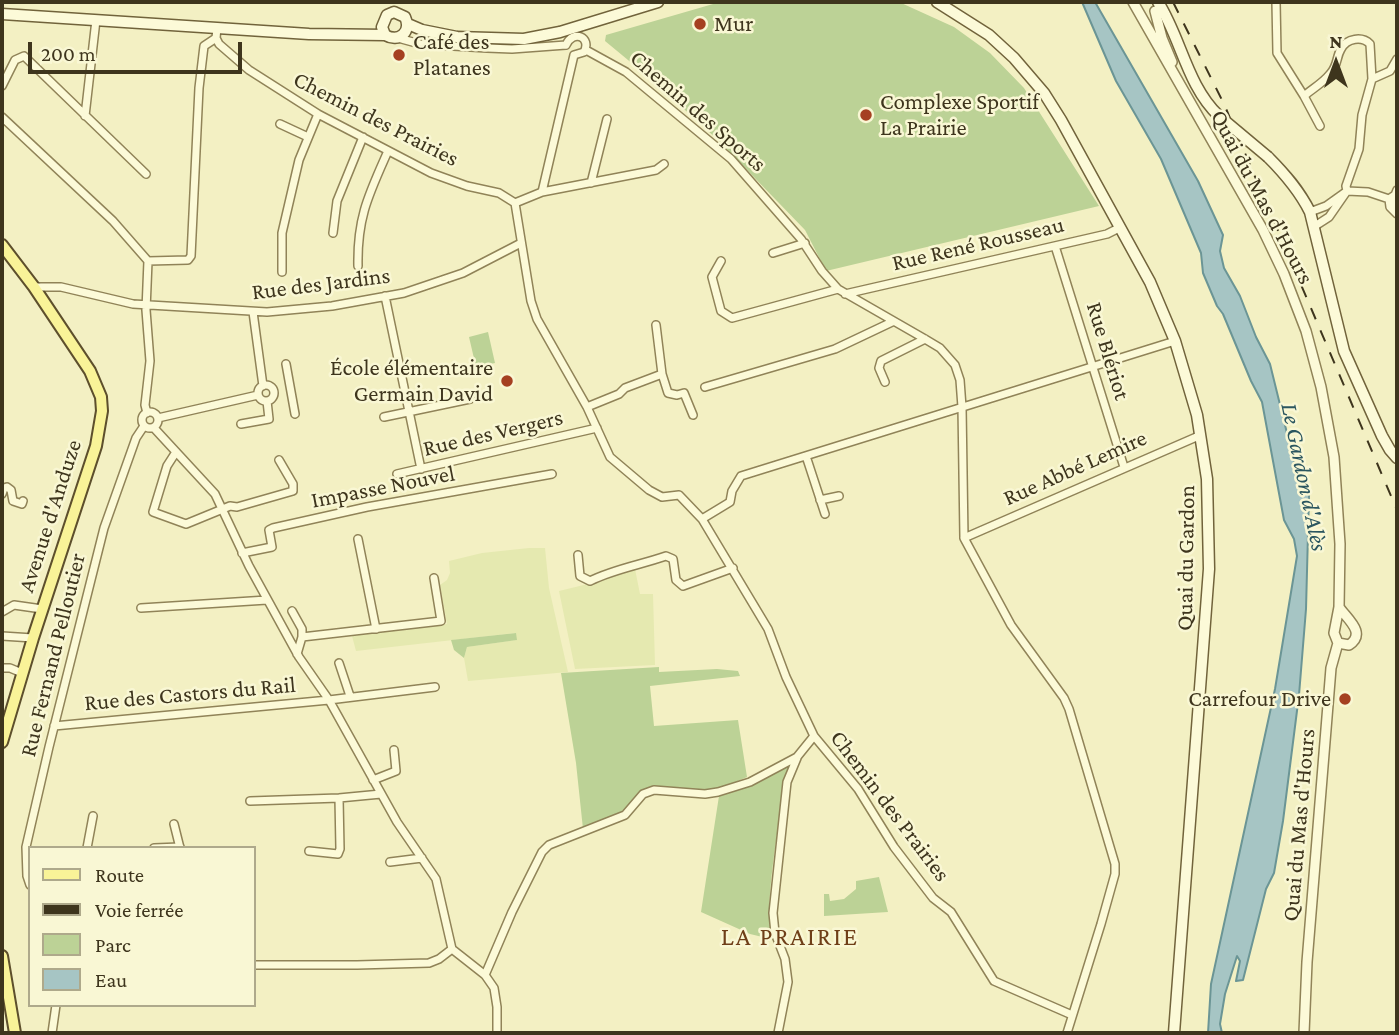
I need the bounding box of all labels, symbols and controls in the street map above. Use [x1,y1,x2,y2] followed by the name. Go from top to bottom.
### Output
[714,10,753,38] place label: Mur
[692,16,708,32] marker: Mur
[32,28,245,72] scale bar
[413,28,491,82] place label: Café des Platanes
[1301,28,1371,98] north arrow
[1330,31,1342,52] text: N
[41,42,96,66] text: 200 m
[624,44,772,178] street label: Chemin des Sports
[391,47,407,63] marker: Café des Platanes
[289,65,463,173] street label: Chemin des Prairies
[880,88,1039,142] place label: Complexe Sportif La Prairie
[1204,105,1320,289] street label: Quai du Mas d'Hours
[858,107,874,123] marker: Complexe Sportif La Prairie
[889,211,1067,277] street label: Rue René Rousseau
[250,262,392,306] street label: Rue des Jardins
[1080,299,1136,403] street label: Rue Blériot
[330,354,493,408] place label: École élémentaire Germain David
[499,373,515,389] marker: École élémentaire Germain David
[1274,400,1334,554] water label: Le Gardon d'Alès
[420,403,566,463] street label: Rue des Vergers
[999,424,1151,512] street label: Rue Abbé Lemire
[12,436,88,596] street label: Avenue d'Anduze
[309,460,457,514] street label: Impasse Nouvel
[1171,485,1201,631] street label: Quai du Gardon
[14,550,92,760] street label: Rue Fernand Pelloutier
[83,671,297,717] street label: Rue des Castors du Rail
[1188,685,1331,713] place label: Carrefour Drive
[1337,691,1353,707] marker: Carrefour Drive
[824,725,956,887] street label: Chemin des Prairies
[1277,727,1321,923] street label: Quai du Mas d'Hours
[28,846,256,1007] legend
[95,863,144,887] text: Route
[95,898,183,922] text: Voie ferrée
[722,921,858,953] district label: LA PRAIRIE
[95,933,131,957] text: Parc
[95,968,127,992] text: Eau

